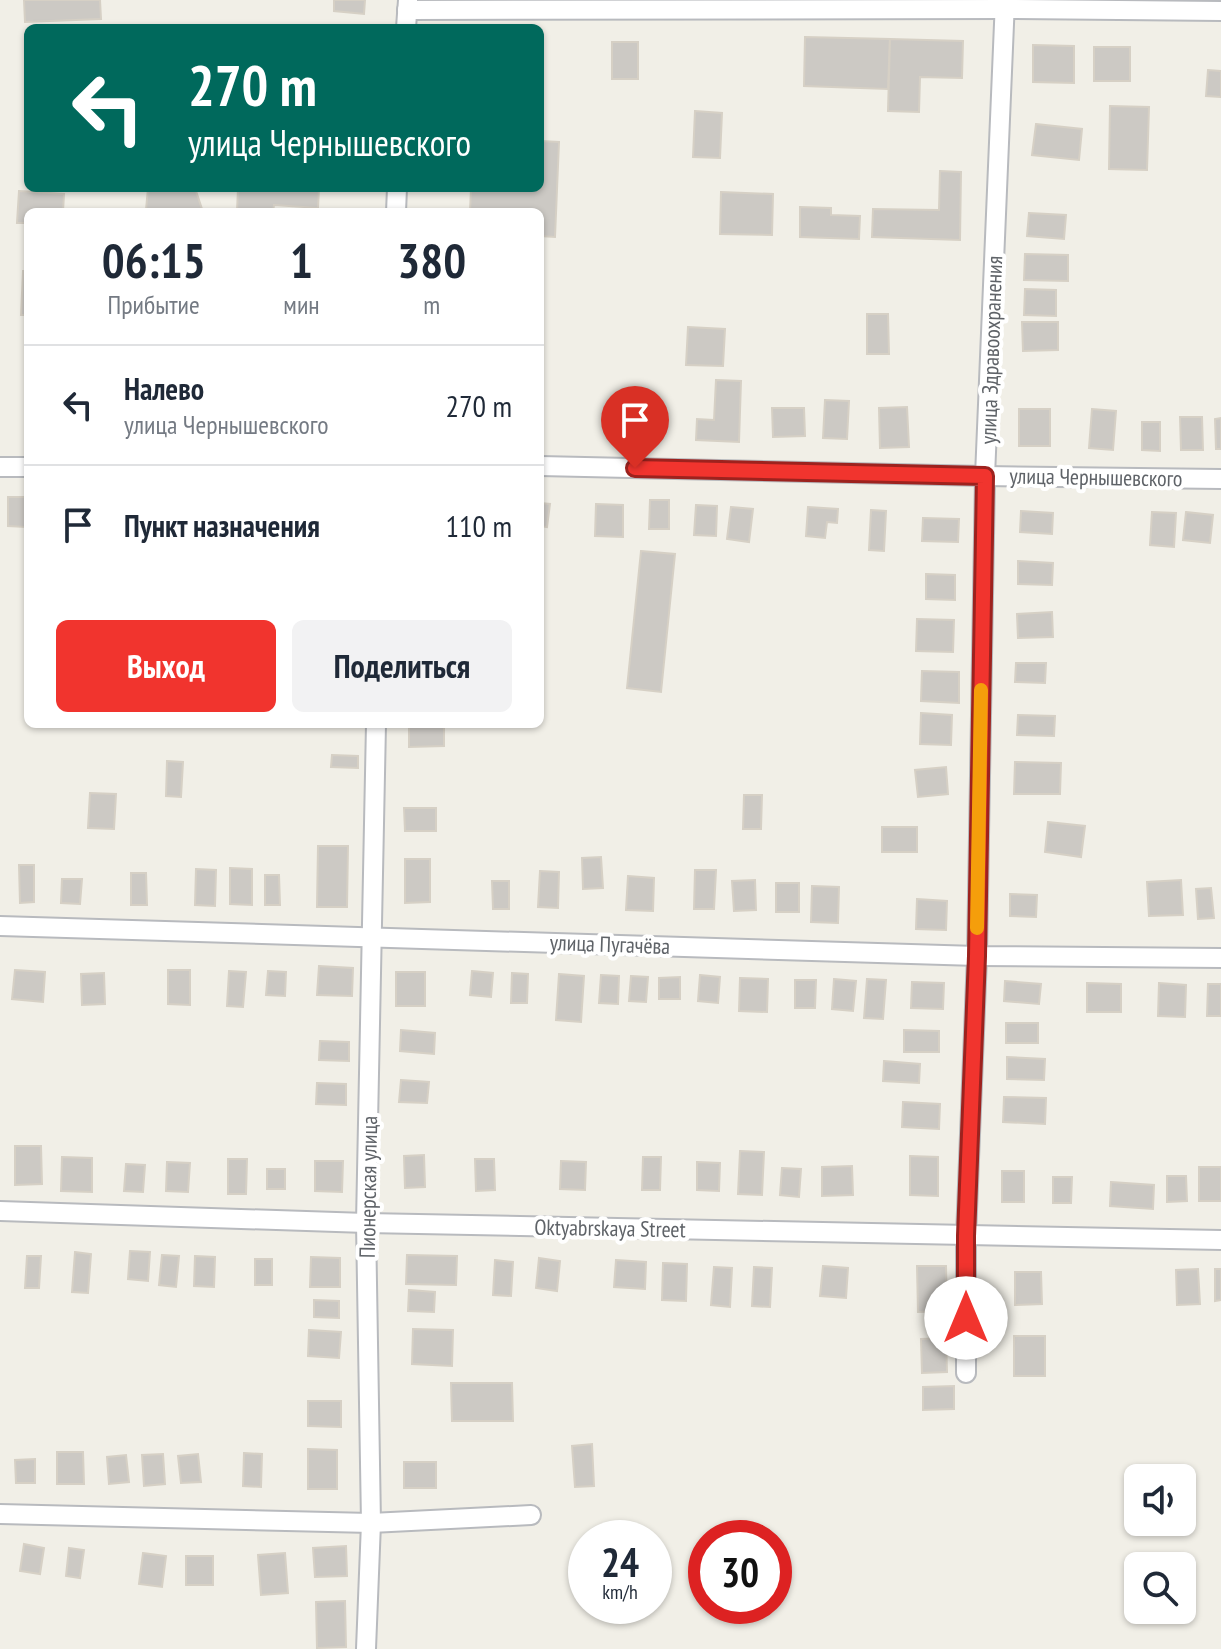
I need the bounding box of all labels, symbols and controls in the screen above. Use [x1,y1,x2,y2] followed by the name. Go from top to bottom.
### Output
[188,49,317,121] text: 270 m
[56,56,160,160] icon: left
[188,119,471,166] text: улица Чернышевского
[102,229,206,291] text: 06:15
[290,229,313,291] text: 1
[397,229,466,291] text: 380
[974,255,1008,445] street label: улица Здравоохранения
[108,288,200,321] text: Прибытие
[283,288,320,321] text: мин
[423,288,440,321] text: m
[124,369,204,408] text: Налево
[56,383,100,427] icon: left
[446,386,512,425] text: 270 m
[601,386,669,468] pin
[613,398,657,442] icon: arrive
[124,408,328,441] text: улица Чернышевского
[1009,461,1183,493] street label: улица Чернышевского
[56,503,100,547] icon: arrive
[124,506,320,545] text: Пункт назначения
[446,506,512,545] text: 110 m
[56,620,276,712] button: Выход
[292,620,512,712] button: Поделиться
[549,928,671,960] street label: улица Пугачёва
[353,1116,383,1258] street label: Пионерская улица
[534,1213,686,1243] street label: Oktyabrskaya Street
[924,1276,1008,1360] position arrow
[1124,1464,1196,1624] map controls
[1124,1464,1196,1536] button: sound
[688,1520,792,1624] speed limit sign: 30
[601,1536,639,1588] text: 24
[1124,1552,1196,1624] button: search
[602,1579,638,1605] text: km/h

